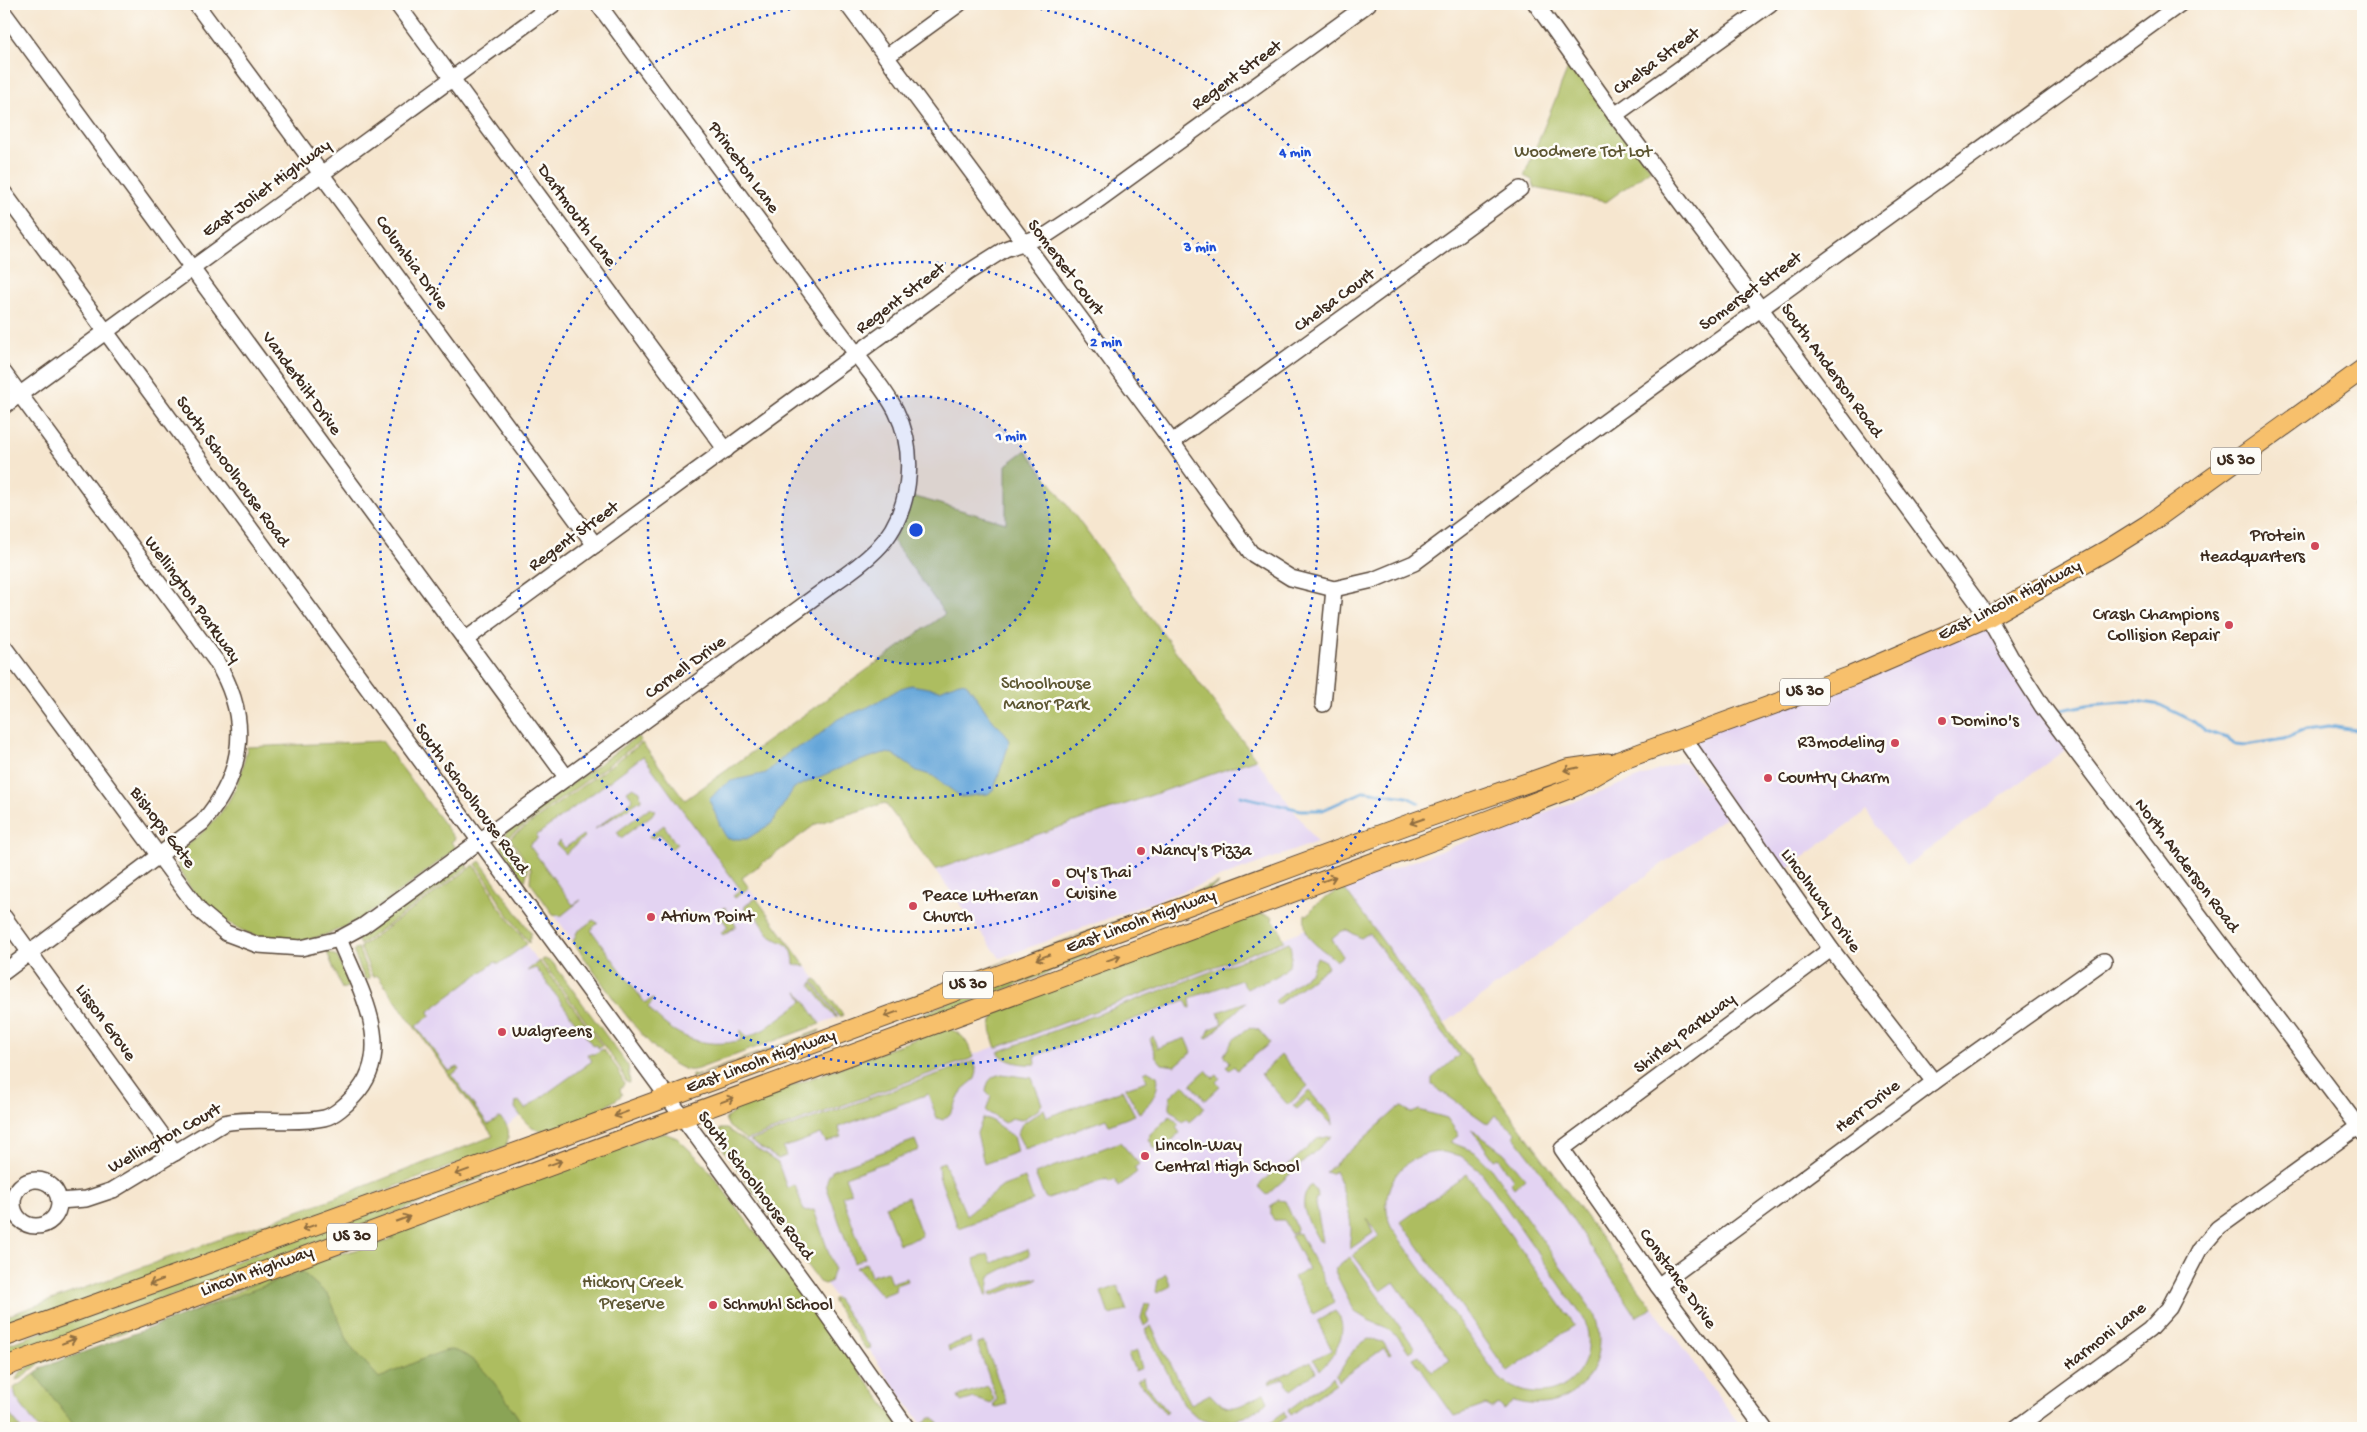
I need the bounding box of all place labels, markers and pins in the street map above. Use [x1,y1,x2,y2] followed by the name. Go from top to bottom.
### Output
[907,521,925,539] centre of rings
[2200,526,2306,568] place label: Protein Headquarters
[2309,540,2321,552] marker: Protein Headquarters
[2093,605,2221,647] place label: Crash Champions Collision Repair
[2223,619,2235,631] marker: Crash Champions Collision Repair
[1951,711,2020,732] place label: Domino's
[1936,715,1948,727] marker: Domino's
[1798,733,1885,754] place label: R3modeling
[1889,737,1901,749] marker: R3modeling
[1778,768,1890,789] place label: Country Charm
[1762,772,1774,784] marker: Country Charm
[1151,841,1252,862] place label: Nancy's Pizza
[1135,845,1147,857] marker: Nancy's Pizza
[1066,863,1132,905] place label: Oy's Thai Cuisine
[1050,877,1062,889] marker: Oy's Thai Cuisine
[922,886,1039,928] place label: Peace Lutheran Church
[907,900,919,912] marker: Peace Lutheran Church
[661,907,755,928] place label: Atrium Point
[645,911,657,923] marker: Atrium Point
[512,1022,593,1043] place label: Walgreens
[496,1026,508,1038] marker: Walgreens
[1155,1136,1300,1178] place label: Lincoln-Way Central High School
[1139,1150,1151,1162] marker: Lincoln-Way Central High School
[723,1295,833,1316] place label: Schmuhl School
[707,1299,719,1311] marker: Schmuhl School

